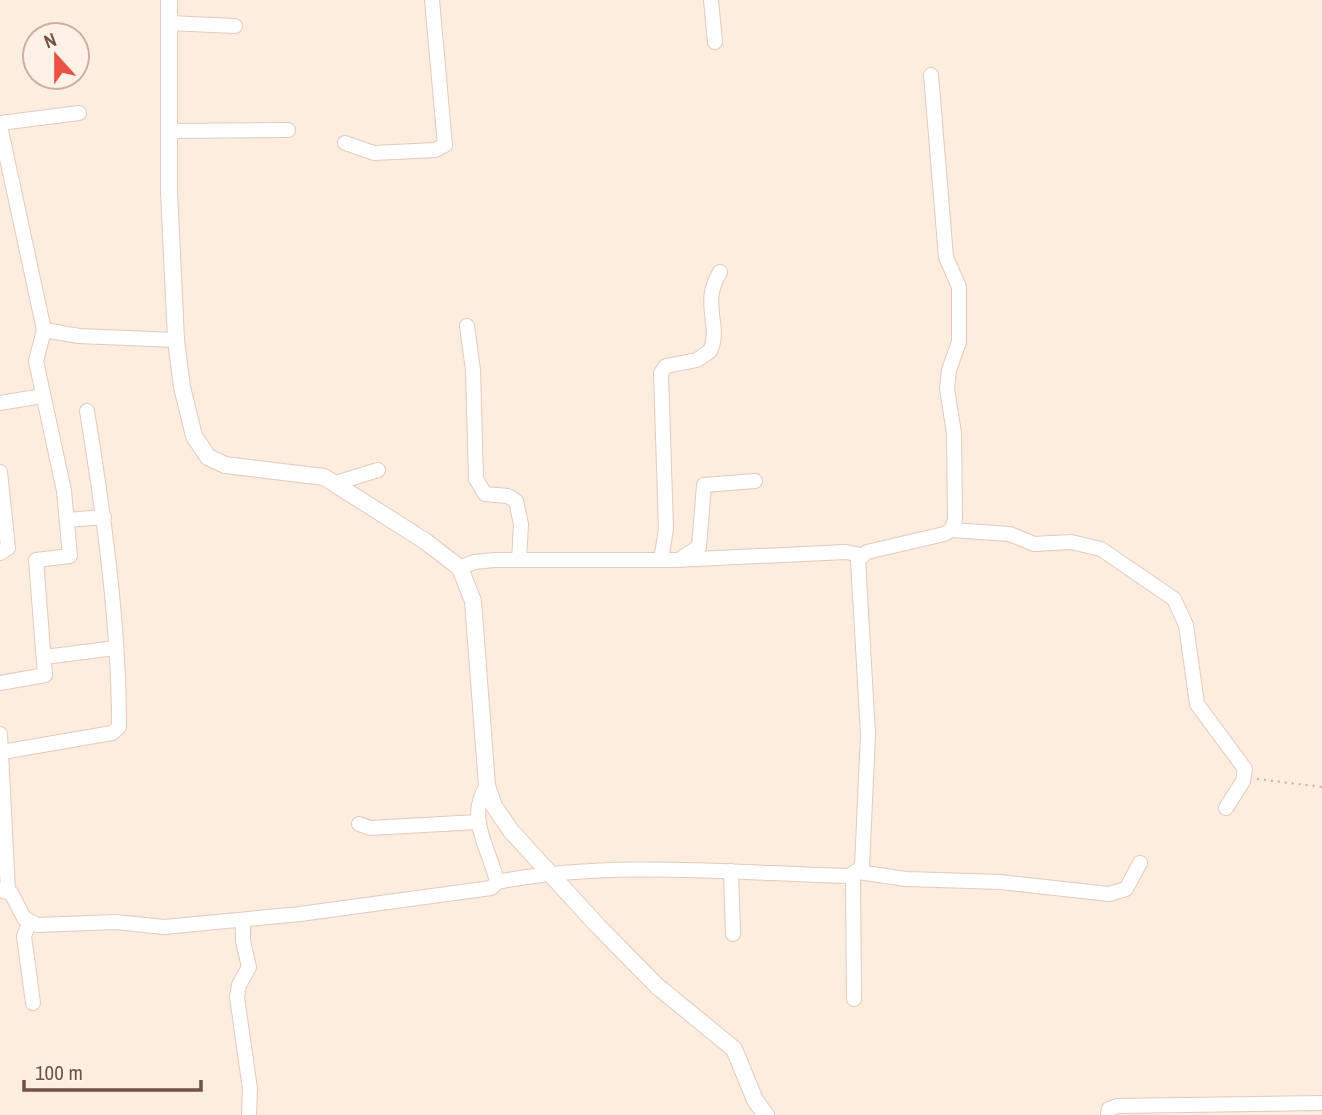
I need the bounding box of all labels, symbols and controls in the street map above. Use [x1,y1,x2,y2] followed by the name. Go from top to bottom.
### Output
[21,21,91,91] north arrow
[40,26,60,54] text: N
[24,1048,201,1092] scale bar
[35,1058,83,1087] text: 100 m

